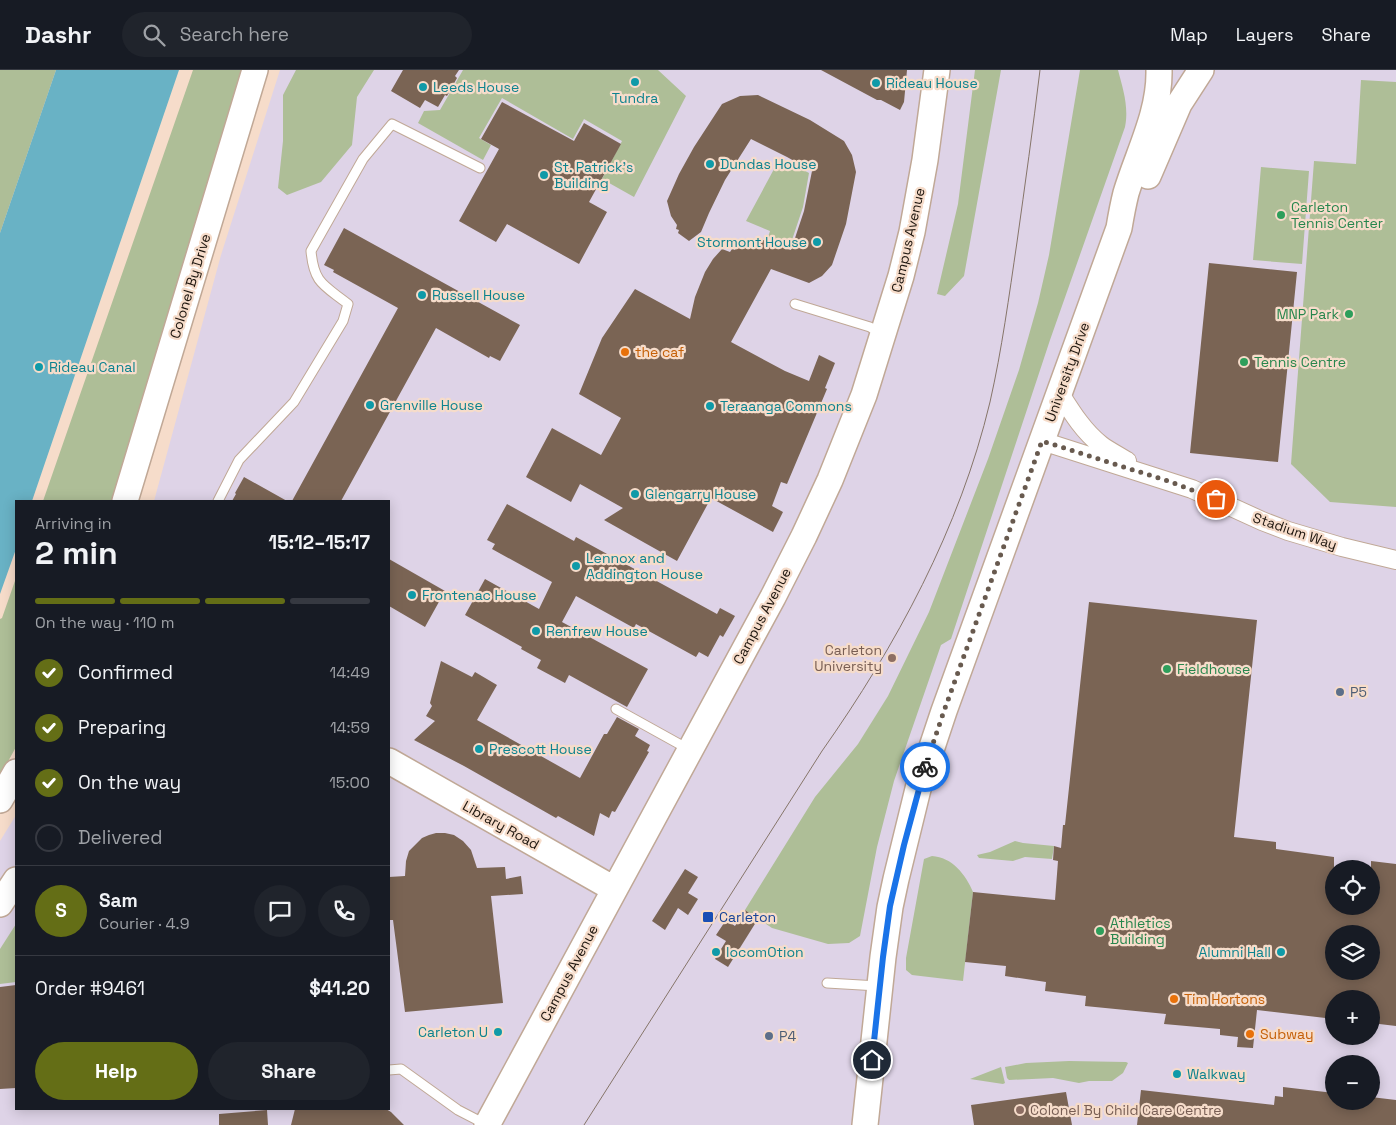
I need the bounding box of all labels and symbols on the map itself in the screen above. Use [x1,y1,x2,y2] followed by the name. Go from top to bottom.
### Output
[886,74,978,92] place label: Rideau House
[629,76,641,88] marker: Tundra
[870,77,882,89] marker: Rideau House
[433,78,519,96] place label: Leeds House
[417,81,429,93] marker: Leeds House
[612,89,658,107] place label: Tundra
[720,155,817,173] place label: Dundas House
[554,158,633,192] place label: St. Patrick's Building
[704,158,716,170] marker: Dundas House
[538,169,550,181] marker: St. Patrick's Building
[887,186,929,294] street label: Campus Avenue
[1291,198,1383,232] place label: Carleton Tennis Center
[1275,209,1287,221] marker: Carleton Tennis Center
[166,231,214,341] street label: Colonel By Drive
[697,233,807,251] place label: Stormont House
[811,236,823,248] marker: Stormont House
[432,286,525,304] place label: Russell House
[416,289,428,301] marker: Russell House
[1276,305,1339,323] place label: MNP Park
[1343,308,1355,320] marker: MNP Park
[1041,320,1093,424] street label: University Drive
[635,343,684,361] place label: the caf
[619,346,631,358] marker: the caf
[1254,353,1346,371] place label: Tennis Centre
[1238,356,1250,368] marker: Tennis Centre
[49,358,136,376] place label: Rideau Canal
[33,361,45,373] marker: Rideau Canal
[380,396,483,414] place label: Grenville House
[720,397,852,415] place label: Teraanga Commons
[364,399,376,411] marker: Grenville House
[704,400,716,412] marker: Teraanga Commons
[1195,478,1237,520] pin
[645,485,756,503] place label: Glengarry House
[629,488,641,500] marker: Glengarry House
[1250,508,1340,554] street label: Stadium Way
[586,549,703,583] place label: Lennox and Addington House
[570,560,582,572] marker: Lennox and Addington House
[729,565,795,667] street label: Campus Avenue
[422,586,537,604] place label: Frontenac House
[406,589,418,601] marker: Frontenac House
[546,622,648,640] place label: Renfrew House
[530,625,542,637] marker: Renfrew House
[814,641,882,675] place label: Carleton University
[886,652,898,664] marker: Carleton University
[1177,660,1250,678] place label: Fieldhouse
[1161,663,1173,675] marker: Fieldhouse
[1350,683,1367,701] place label: P5
[1334,686,1346,698] marker: P5
[489,740,592,758] place label: Prescott House
[900,742,950,792] courier
[473,743,485,755] marker: Prescott House
[459,797,543,853] street label: Library Road
[719,908,776,926] place label: Carleton
[701,910,715,924] marker: Carleton
[1110,914,1171,948] place label: Athletics Building
[536,922,602,1024] street label: Campus Avenue
[1094,925,1106,937] marker: Athletics Building
[726,943,804,961] place label: locomOtion
[1198,943,1271,961] place label: Alumni Hall
[710,946,722,958] marker: locomOtion
[1275,946,1287,958] marker: Alumni Hall
[1184,990,1265,1008] place label: Tim Hortons
[1168,993,1180,1005] marker: Tim Hortons
[418,1023,488,1041] place label: Carleton U
[1260,1025,1314,1043] place label: Subway
[492,1026,504,1038] marker: Carleton U
[779,1027,796,1045] place label: P4
[1244,1028,1256,1040] marker: Subway
[763,1030,775,1042] marker: P4
[851,1039,893,1081] pin
[1187,1065,1246,1083] place label: Walkway
[1171,1068,1183,1080] marker: Walkway
[1030,1101,1221,1119] place label: Colonel By Child Care Centre
[1014,1104,1026,1116] marker: Colonel By Child Care Centre

